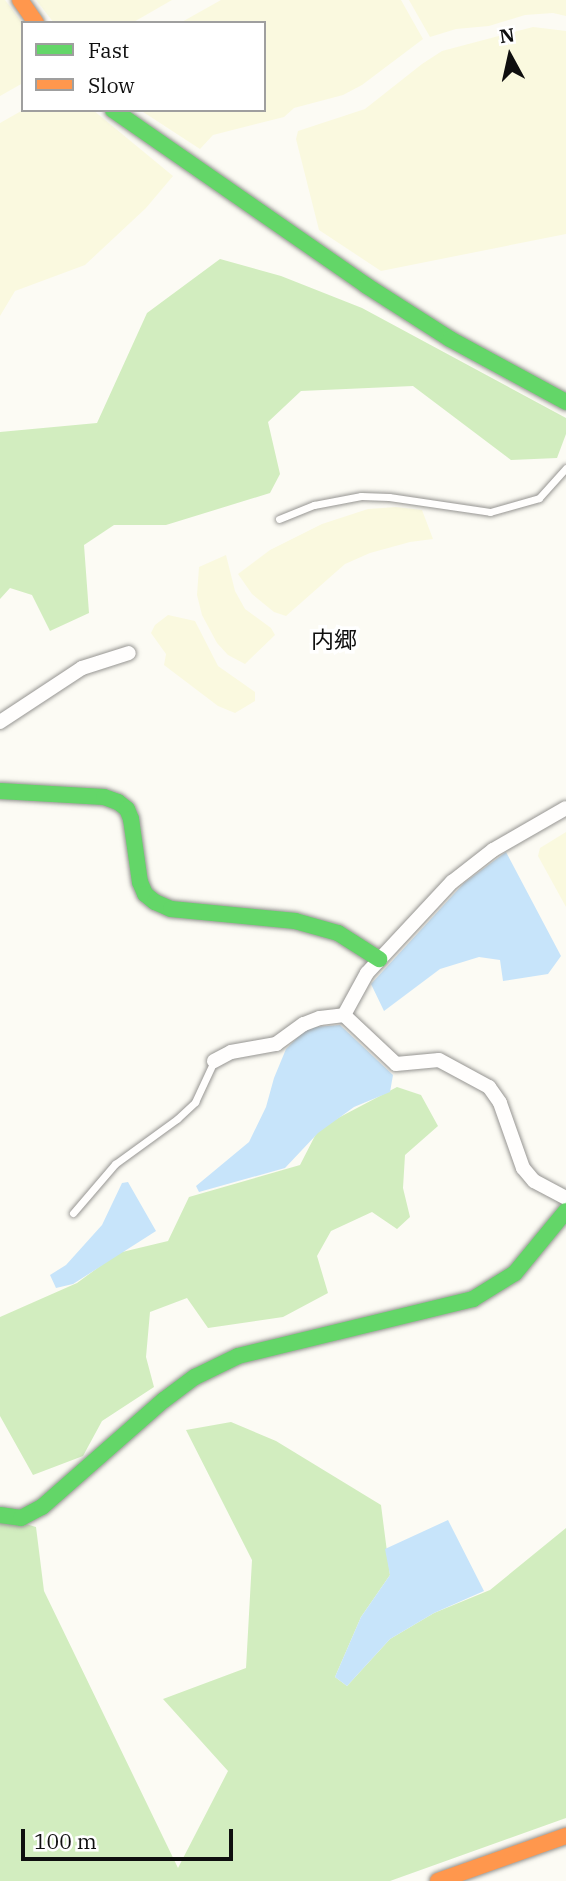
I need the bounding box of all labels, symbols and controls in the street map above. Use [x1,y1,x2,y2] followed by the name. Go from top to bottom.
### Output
[21,21,266,112] legend
[475,21,545,91] north arrow
[498,22,516,48] text: N
[88,36,129,64] text: Fast
[88,71,135,99] text: Slow
[311,625,357,653] district label: 内郷
[24,1814,236,1858] scale bar
[34,1827,97,1855] text: 100 m

